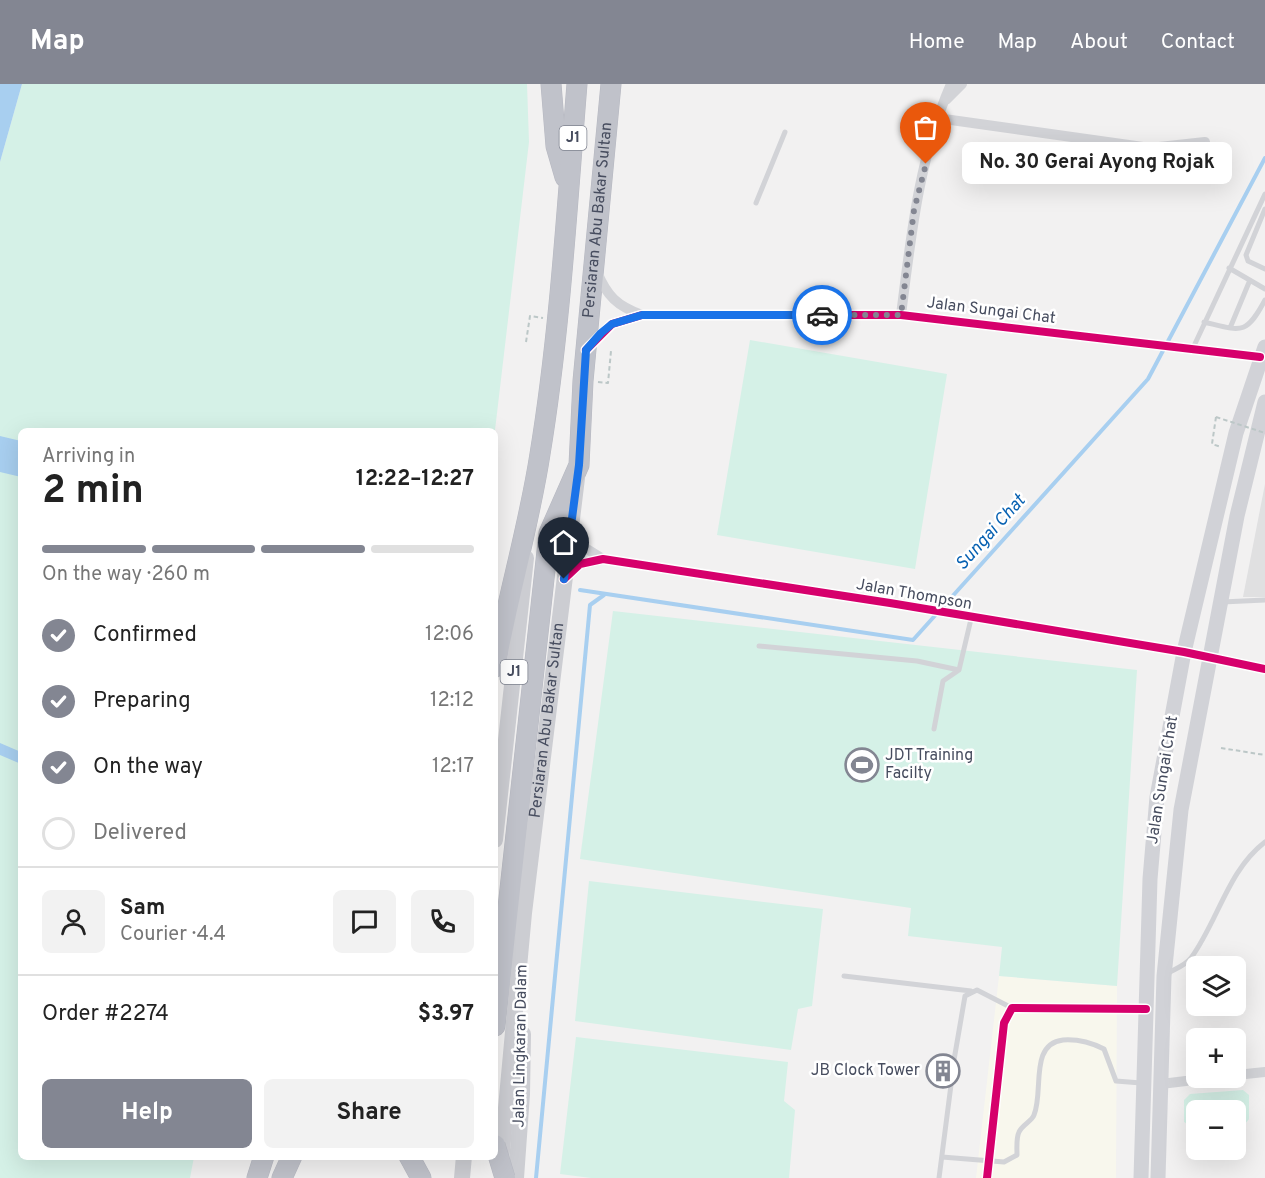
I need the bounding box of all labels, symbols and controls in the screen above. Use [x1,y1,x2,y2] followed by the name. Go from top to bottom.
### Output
[30,24,85,60] text: Map
[909,29,965,56] text: Home
[998,29,1037,56] text: Map
[1070,29,1128,56] text: About
[1161,29,1235,56] text: Contact
[900,102,951,164] pin
[909,111,942,144] icon: bag
[579,121,617,319] street label: Persiaran Abu Bakar Sultan
[560,126,586,150] road number: J1
[962,143,1232,185] callout: No. 30 Gerai Ayong Rojak
[979,150,1215,176] text: No. 30 Gerai Ayong Rojak
[792,285,852,345] courier
[925,293,1057,329] street label: Jalan Sungai Chat
[806,299,839,332] icon: car
[42,444,135,470] text: Arriving in
[356,466,474,493] text: 12:22–12:27
[42,468,144,517] text: 2 min
[951,489,1032,576] water label: Sungai Chat
[538,517,589,579] pin
[547,526,580,559] icon: home
[42,562,210,588] text: On the way · 260 m
[854,575,974,615] street label: Jalan Thompson
[42,619,75,652] icon: check
[93,622,197,649] text: Confirmed
[425,622,474,648] text: 12:06
[526,622,569,819] street label: Persiaran Abu Bakar Sultan
[500,660,528,684] road number: J1
[42,685,75,718] icon: check
[93,688,191,715] text: Preparing
[430,688,474,714] text: 12:12
[1143,714,1183,846] street label: Jalan Sungai Chat
[885,746,973,784] place label: JDT Training Facilty
[844,747,880,783] sports icon: JDT Training Facilty
[42,751,75,784] icon: check
[93,754,203,781] text: On the way
[432,754,474,780] text: 12:17
[93,820,187,847] text: Delivered
[42,890,105,953] button: person
[333,890,396,953] button: chat
[411,890,474,953] button: phone
[120,895,165,922] text: Sam
[120,922,226,948] text: Courier · 4.4
[1186,956,1246,1160] map controls
[1186,956,1246,1016] button: layers
[510,964,532,1128] street label: Jalan Lingkaran Dalam
[42,1001,169,1028] text: Order #2274
[418,1001,474,1028] text: $3.97
[1186,1028,1246,1088] button: +
[925,1053,961,1089] building icon: JB Clock Tower
[811,1061,920,1081] place label: JB Clock Tower
[42,1079,252,1148] button: Help
[264,1079,474,1148] button: Share
[1186,1100,1246,1160] button: −

